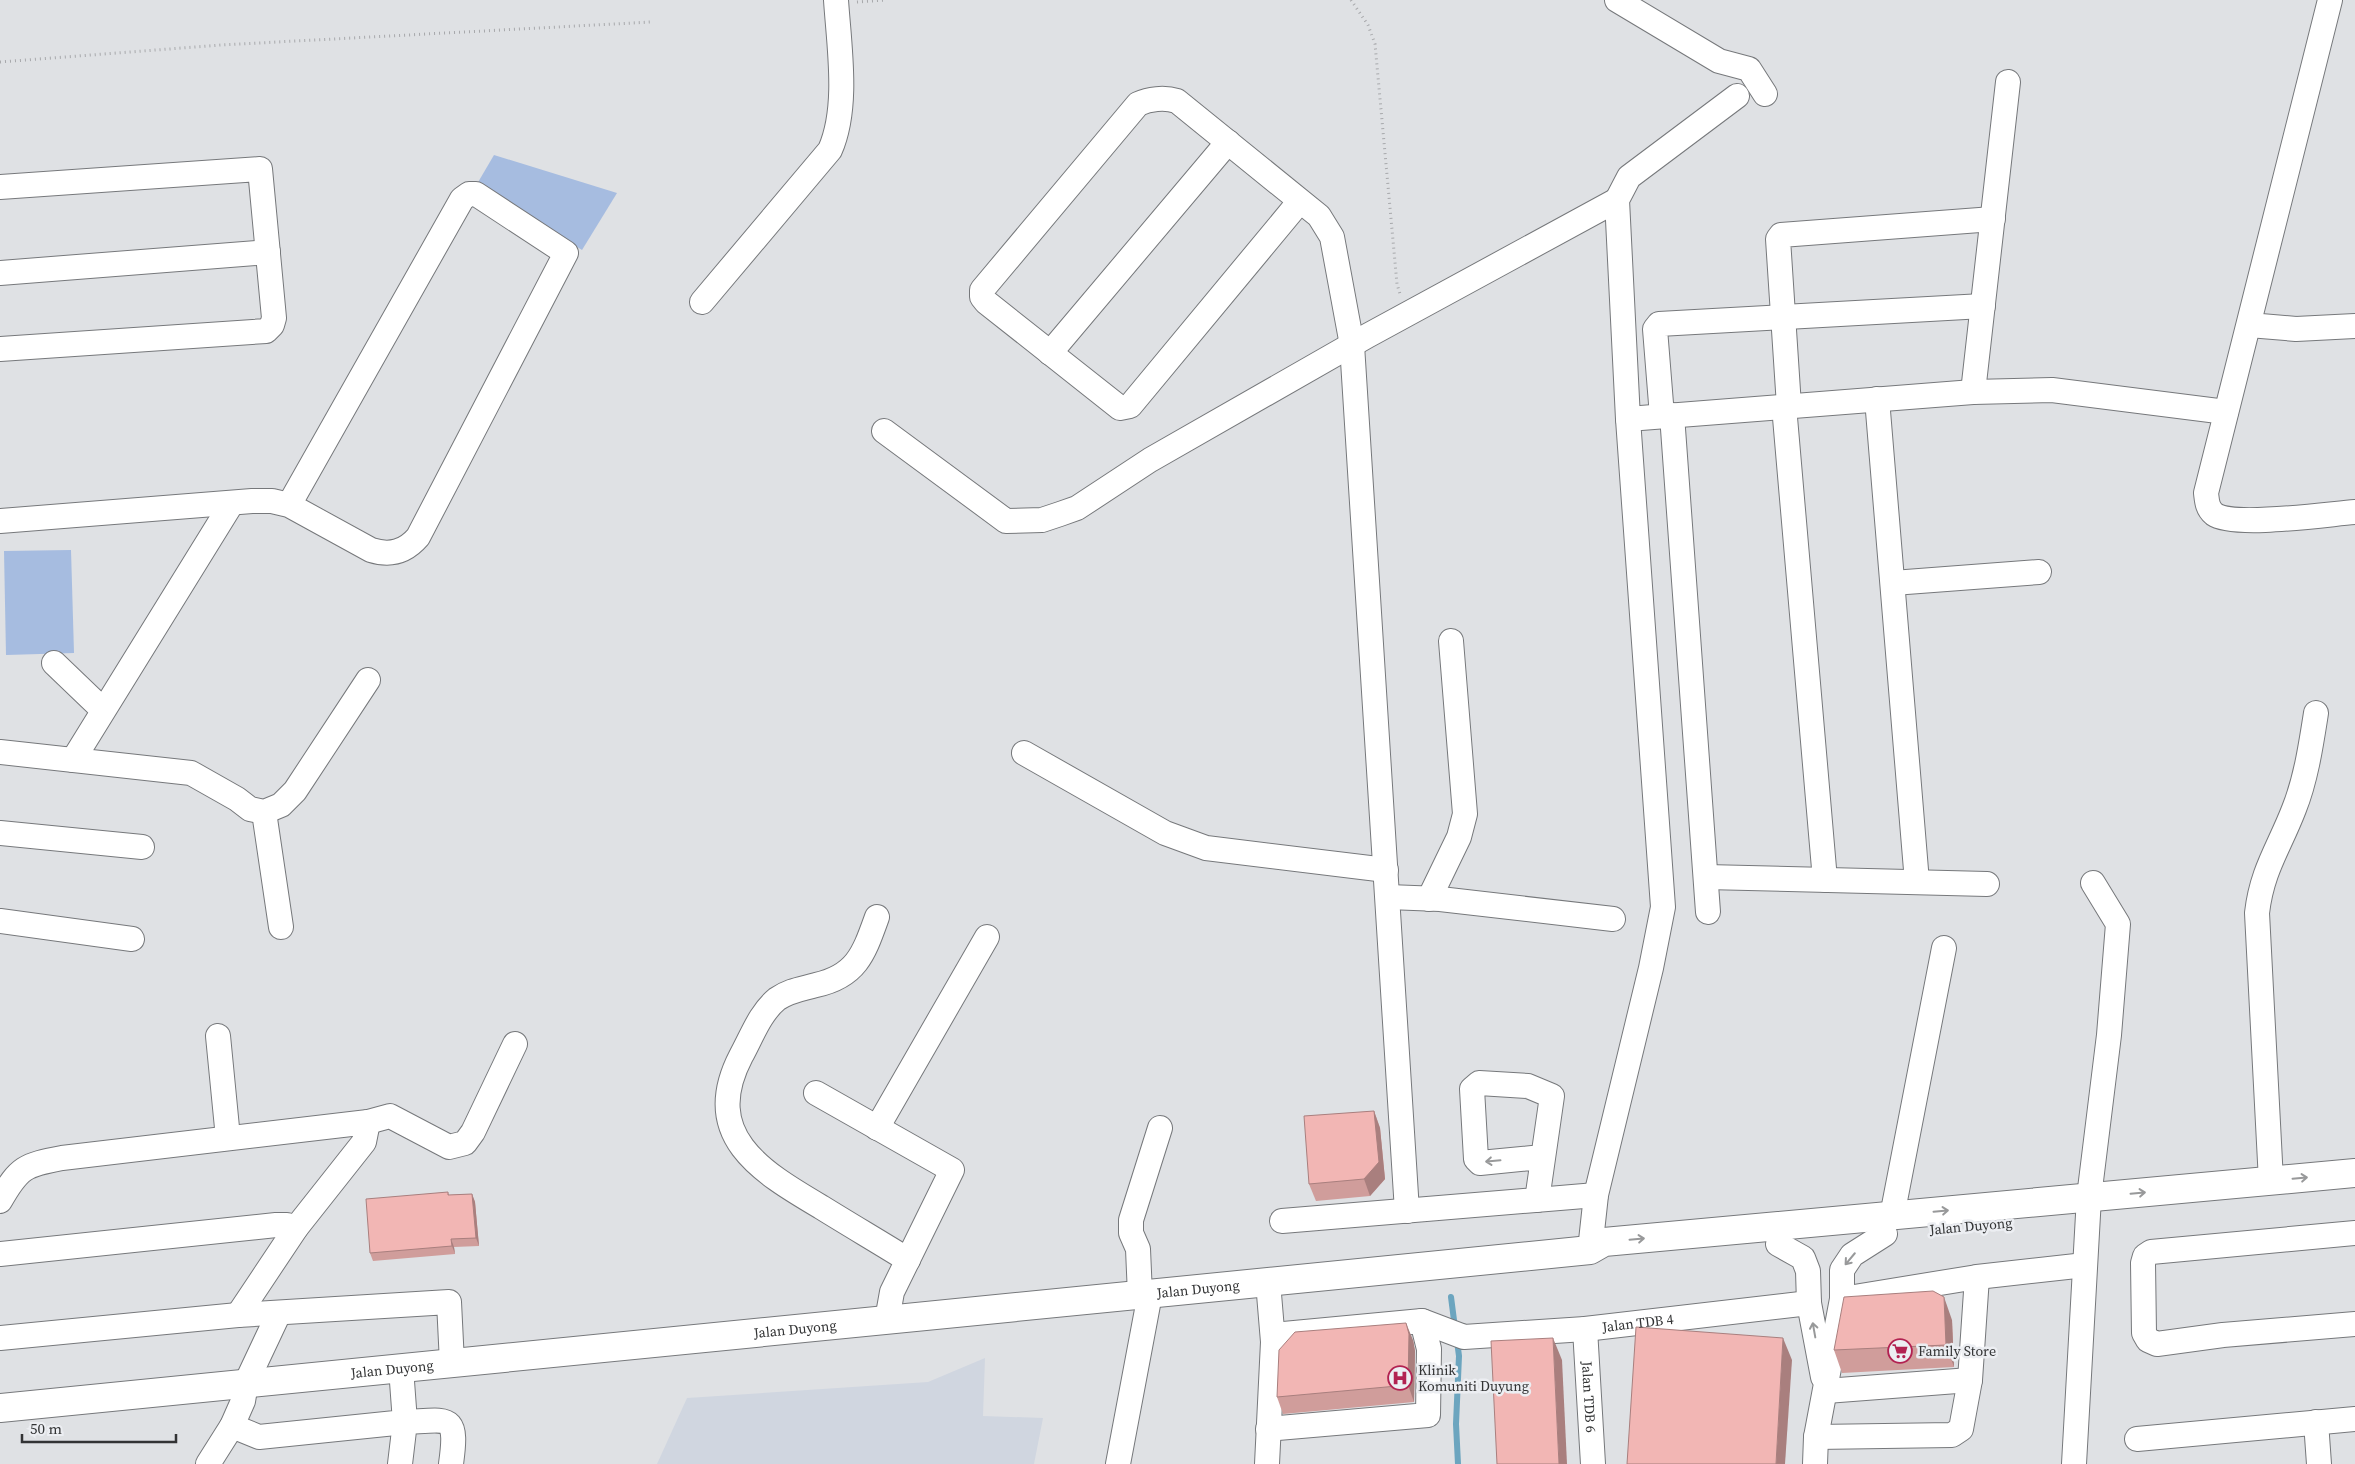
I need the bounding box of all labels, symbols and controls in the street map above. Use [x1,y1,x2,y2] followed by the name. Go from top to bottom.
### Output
[1486,1157,1502,1166] one-way arrow
[2291,1173,2307,1183] one-way arrow
[2129,1188,2145,1198] one-way arrow
[1932,1206,1948,1216] one-way arrow
[1928,1212,2013,1240] street label: Jalan Duyong
[1628,1234,1644,1244] one-way arrow
[1845,1252,1856,1265] one-way arrow
[1155,1275,1240,1303] street label: Jalan Duyong
[1600,1309,1675,1337] street label: Jalan TDB 4
[752,1315,837,1343] street label: Jalan Duyong
[1809,1322,1819,1338] one-way arrow
[1887,1338,1913,1364] supermarket icon: Family Store
[1918,1341,1996,1361] place label: Family Store
[349,1355,434,1383] street label: Jalan Duyong
[1418,1360,1529,1396] place label: Klinik Komuniti Duyung
[1577,1360,1601,1433] street label: Jalan TDB 6
[1387,1365,1413,1391] hospital icon: Klinik Komuniti Duyung
[22,1412,176,1444] scale bar
[30,1418,62,1439] text: 50 m

